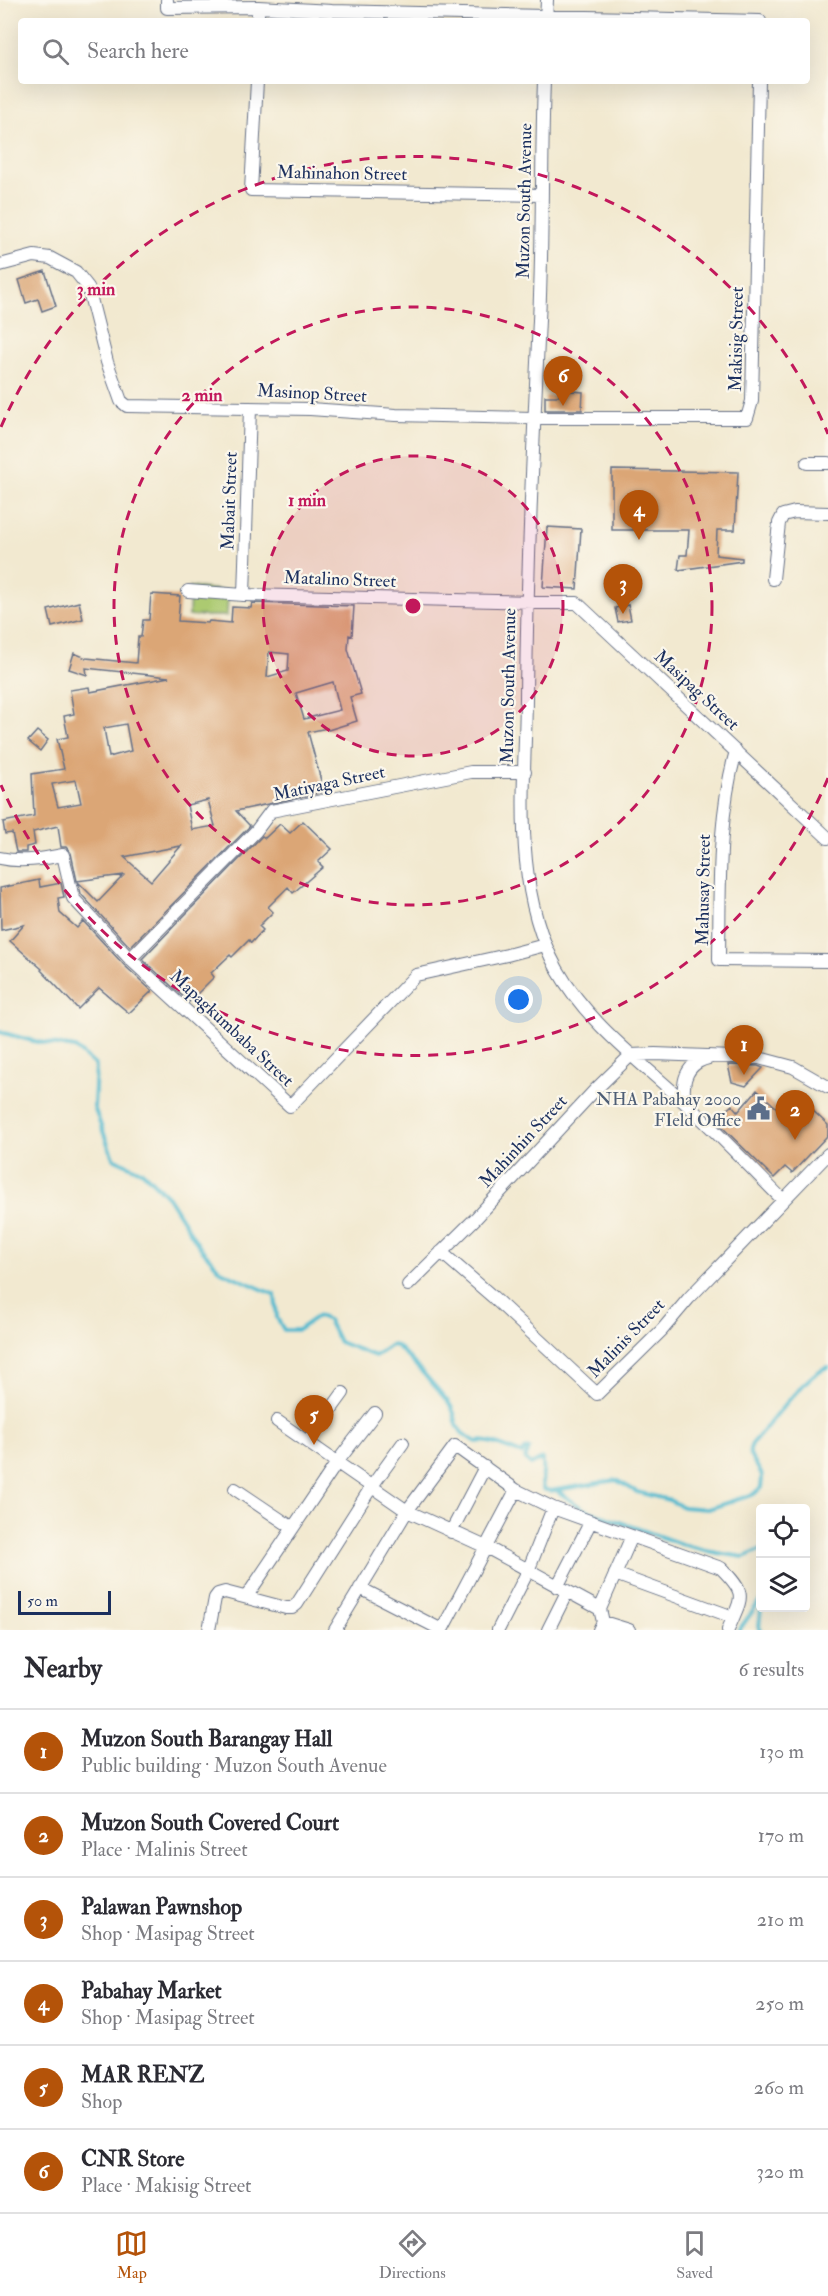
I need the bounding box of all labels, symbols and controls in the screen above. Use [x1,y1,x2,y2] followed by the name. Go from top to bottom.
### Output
[18,18,810,84] search box
[39,35,72,68] icon: search
[87,37,189,65] text: Search here
[512,122,537,279] street label: Muzon South Avenue
[277,161,407,186] street label: Mahinahon Street
[77,278,116,301] text: 3 min
[724,286,749,392] street label: Makisig Street
[544,356,582,406] pin: 6
[257,379,368,408] street label: Masinop Street
[182,384,223,407] text: 2 min
[216,451,243,551] street label: Mabait Street
[288,489,327,512] text: 1 min
[620,490,658,540] pin: 4
[604,564,642,614] pin: 3
[283,566,397,593] street label: Matalino Street
[403,596,423,616] centre of rings
[496,607,521,764] street label: Muzon South Avenue
[649,645,744,736] street label: Masipag Street
[271,760,387,807] street label: Matiyaga Street
[691,834,716,946] street label: Mahusay Street
[165,965,299,1092] street label: Mapagkumbaba Street
[504,985,533,1014] your location
[724,1026,764,1075] pin: 1
[596,1088,741,1132] place label: NHA Pabahay 2000 FIeld Office
[474,1090,572,1193] street label: Mahinhin Street
[776,1090,814,1140] pin: 2
[746,1096,772,1122] public building icon: NHA Pabahay 2000 FIeld Office
[583,1294,670,1383] street label: Malinis Street
[294,1396,334,1445] pin: 5
[756,1504,810,1612] map controls
[756,1504,810,1558] button: locate
[756,1558,810,1612] button: layers
[18,1588,111,1616] scale bar
[27,1591,58,1611] text: 50 m
[24,1653,102,1685] text: Nearby
[738,1657,804,1682] text: 6 results
[81,1725,332,1753] text: Muzon South Barangay Hall
[40,1739,47,1764] text: 1
[759,1739,804,1764] text: 130 m
[81,1753,387,1778] text: Public building · Muzon South Avenue
[81,1809,339,1837] text: Muzon South Covered Court
[38,1823,49,1848] text: 2
[758,1823,804,1848] text: 170 m
[81,1837,248,1862] text: Place · Malinis Street
[81,1893,242,1921] text: Palawan Pawnshop
[40,1907,47,1932] text: 3
[757,1907,804,1932] text: 210 m
[81,1921,255,1946] text: Shop · Masipag Street
[81,1977,222,2005] text: Pabahay Market
[38,1991,49,2016] text: 4
[755,1991,804,2016] text: 250 m
[81,2005,255,2030] text: Shop · Masipag Street
[81,2061,204,2089] text: MAR RENZ
[39,2075,48,2100] text: 5
[754,2075,804,2100] text: 260 m
[81,2089,122,2114] text: Shop
[81,2145,184,2173] text: CNR Store
[38,2159,49,2184] text: 6
[756,2159,804,2184] text: 320 m
[81,2173,252,2198] text: Place · Makisig Street
[115,2227,148,2283] tab: Map
[379,2227,446,2283] tab: Directions
[676,2227,713,2283] tab: Saved

